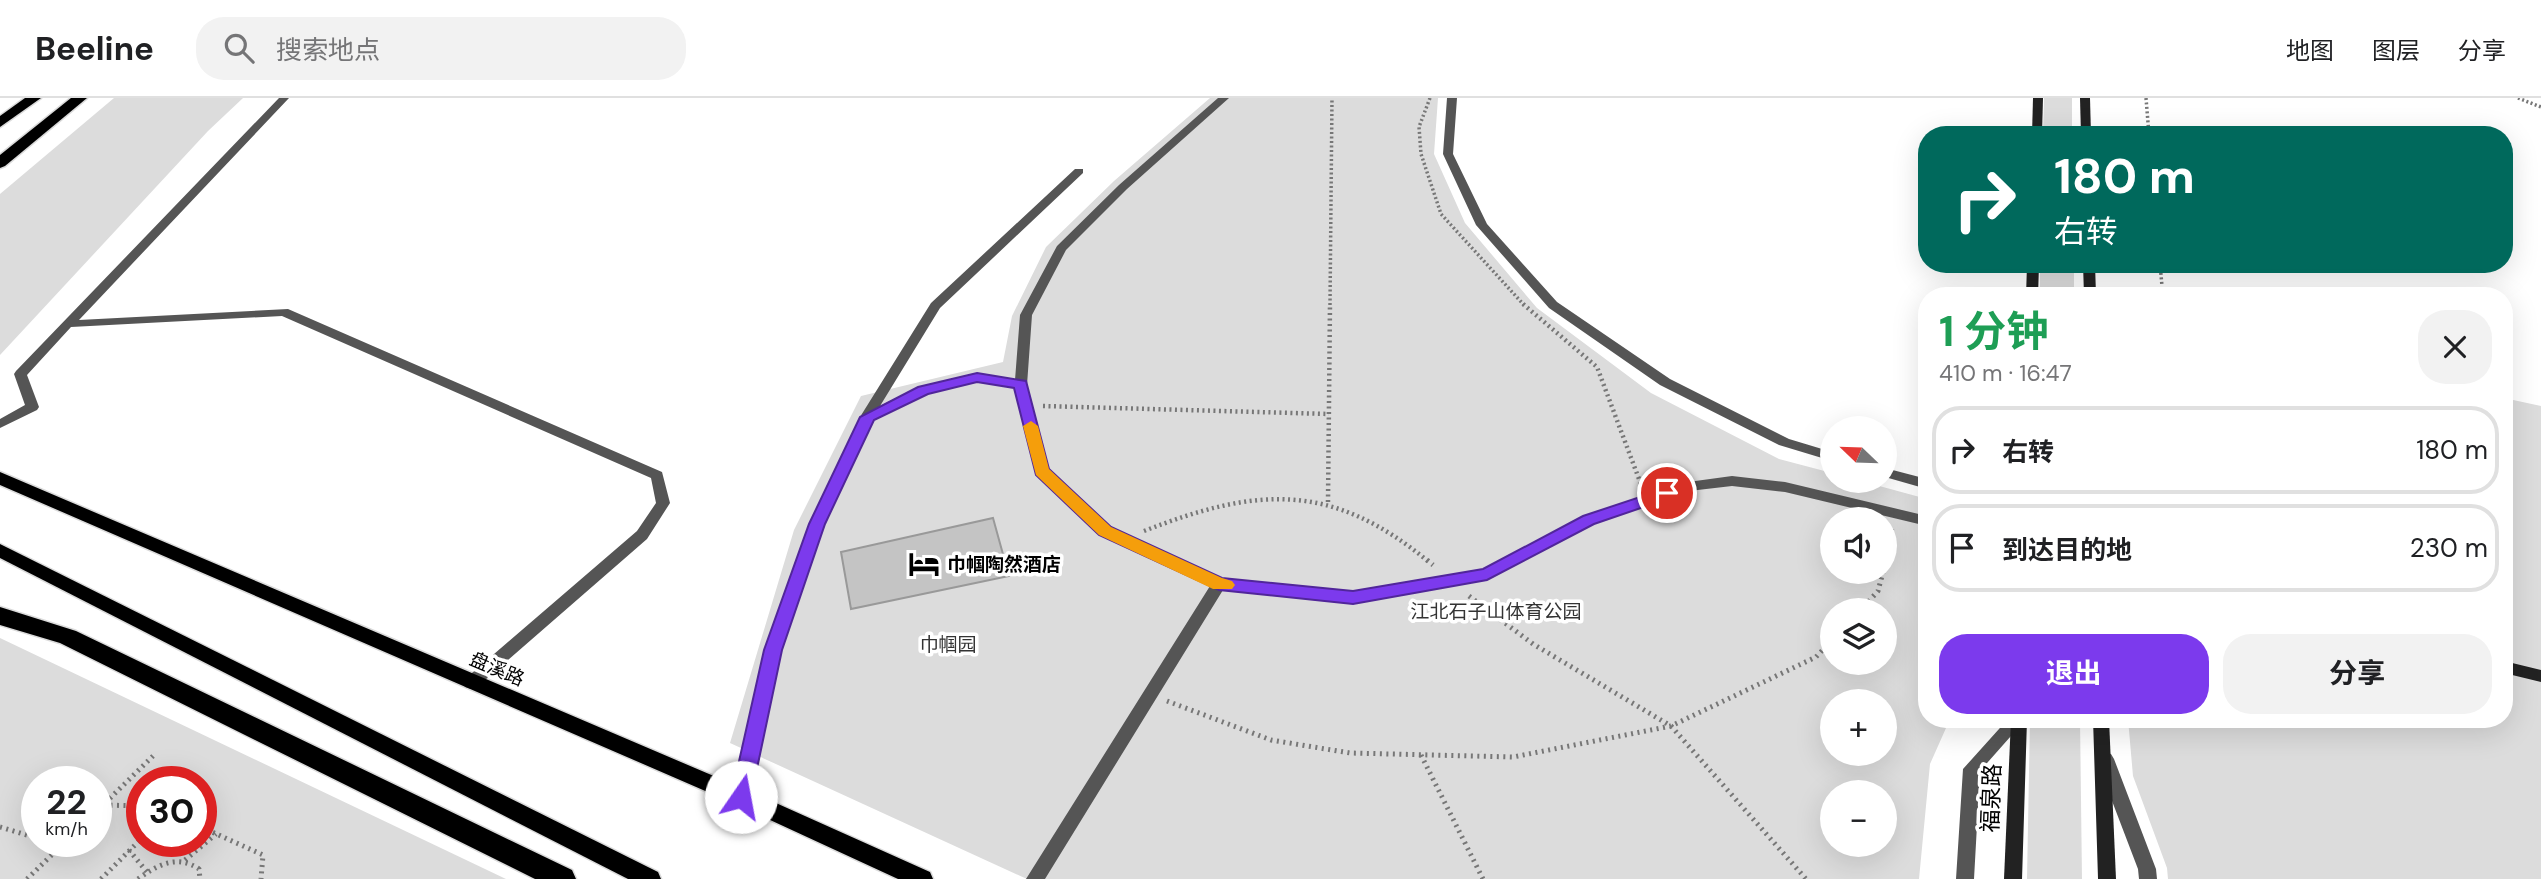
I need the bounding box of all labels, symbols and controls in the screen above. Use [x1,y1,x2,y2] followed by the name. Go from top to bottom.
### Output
[196,17,686,80] search box
[35,27,154,70] text: Beeline
[220,29,258,67] icon: search
[276,33,380,67] text: 搜索地点
[2286,35,2334,66] text: 地图
[2372,35,2420,66] text: 图层
[2458,35,2506,66] text: 分享
[2054,144,2195,208] text: 180 m
[1939,154,2030,245] icon: right
[2054,211,2118,253] text: 右转
[1939,304,2048,359] text: 1 分钟
[2418,310,2492,384] button: close
[1939,358,2072,388] text: 410 m · 16:47
[1820,416,1897,494] north arrow
[1820,416,1897,857] map controls
[1943,431,1981,469] icon: right
[2416,433,2488,467] text: 180 m
[2002,435,2054,469] text: 右转
[1637,463,1697,523] pin
[1648,474,1686,512] icon: arrive
[1820,507,1897,584] button: sound
[1943,529,1981,567] icon: arrive
[2410,531,2488,565] text: 230 m
[2002,533,2132,567] text: 到达目的地
[907,547,941,581] hotel icon: 巾帼陶然酒店
[947,552,1061,577] place label: 巾帼陶然酒店
[1820,598,1897,675] button: layers
[1410,599,1582,624] park label: 江北石子山体育公园
[919,632,977,657] park label: 巾帼园
[1939,634,2209,714] button: 退出
[2223,634,2492,714] button: 分享
[466,646,528,692] street label: 盘溪路
[1820,689,1897,766] button: +
[704,760,778,834] position arrow
[1975,763,2007,833] street label: 福泉路
[126,766,217,857] speed limit sign: 30
[46,779,87,825] text: 22
[1820,780,1897,857] button: −
[45,817,88,841] text: km/h

